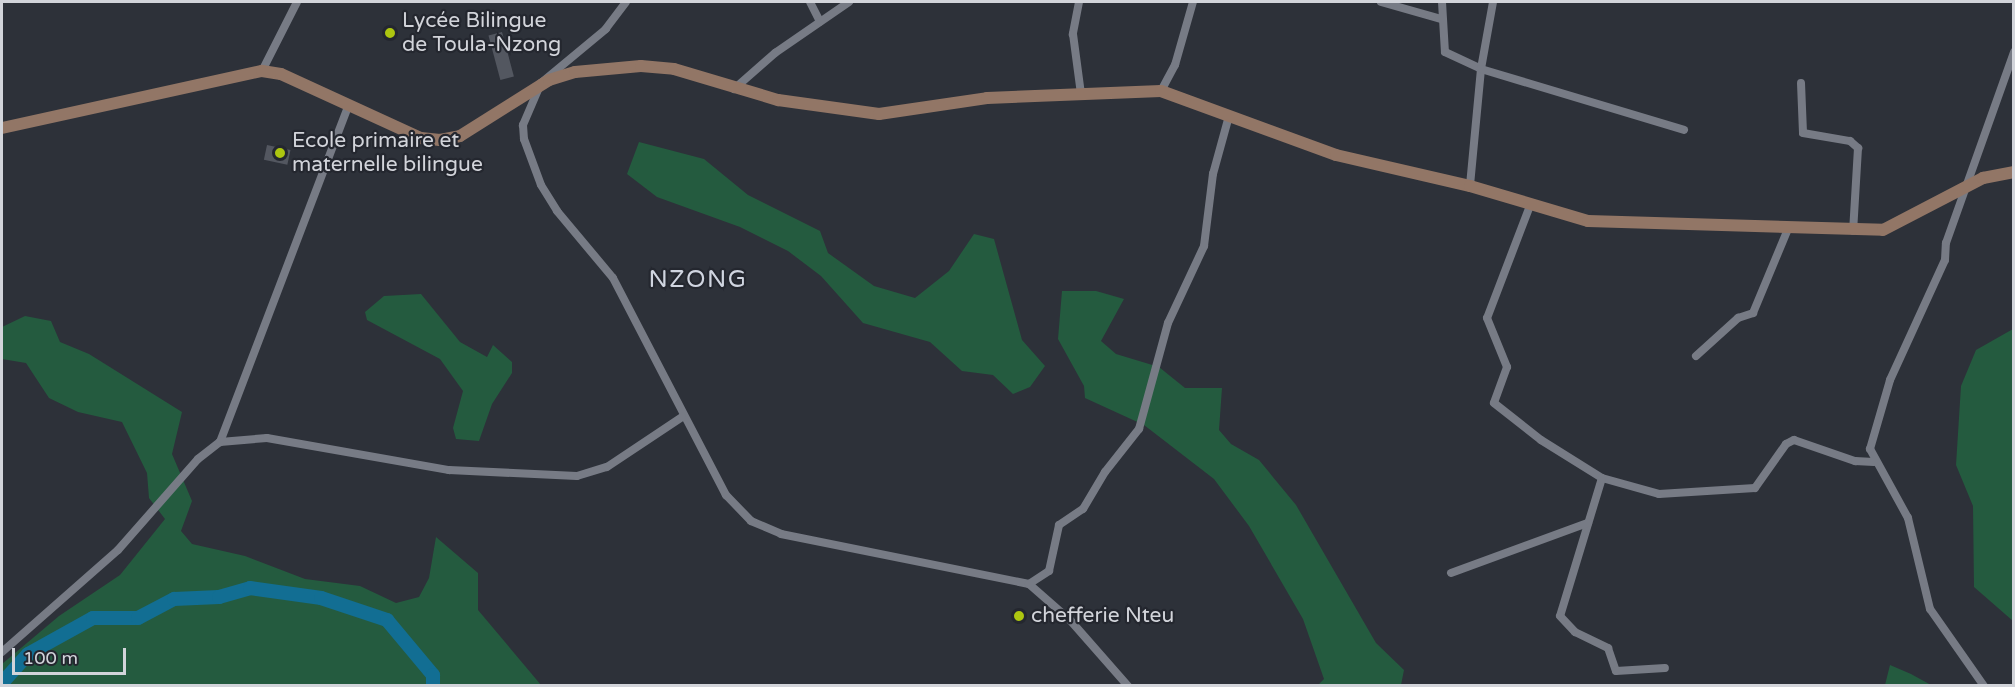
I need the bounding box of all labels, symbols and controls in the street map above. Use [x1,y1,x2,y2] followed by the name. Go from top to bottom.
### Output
[402,8,561,58] place label: Lycée Bilingue de Toula-Nzong
[383,26,397,40] marker: Lycée Bilingue de Toula-Nzong
[292,128,483,178] place label: Ecole primaire et maternelle bilingue
[273,146,287,160] marker: Ecole primaire et maternelle bilingue
[648,266,748,294] district label: NZONG
[1031,603,1174,629] place label: chefferie Nteu
[1012,609,1026,623] marker: chefferie Nteu
[15,636,129,674] scale bar
[23,647,78,669] text: 100 m

